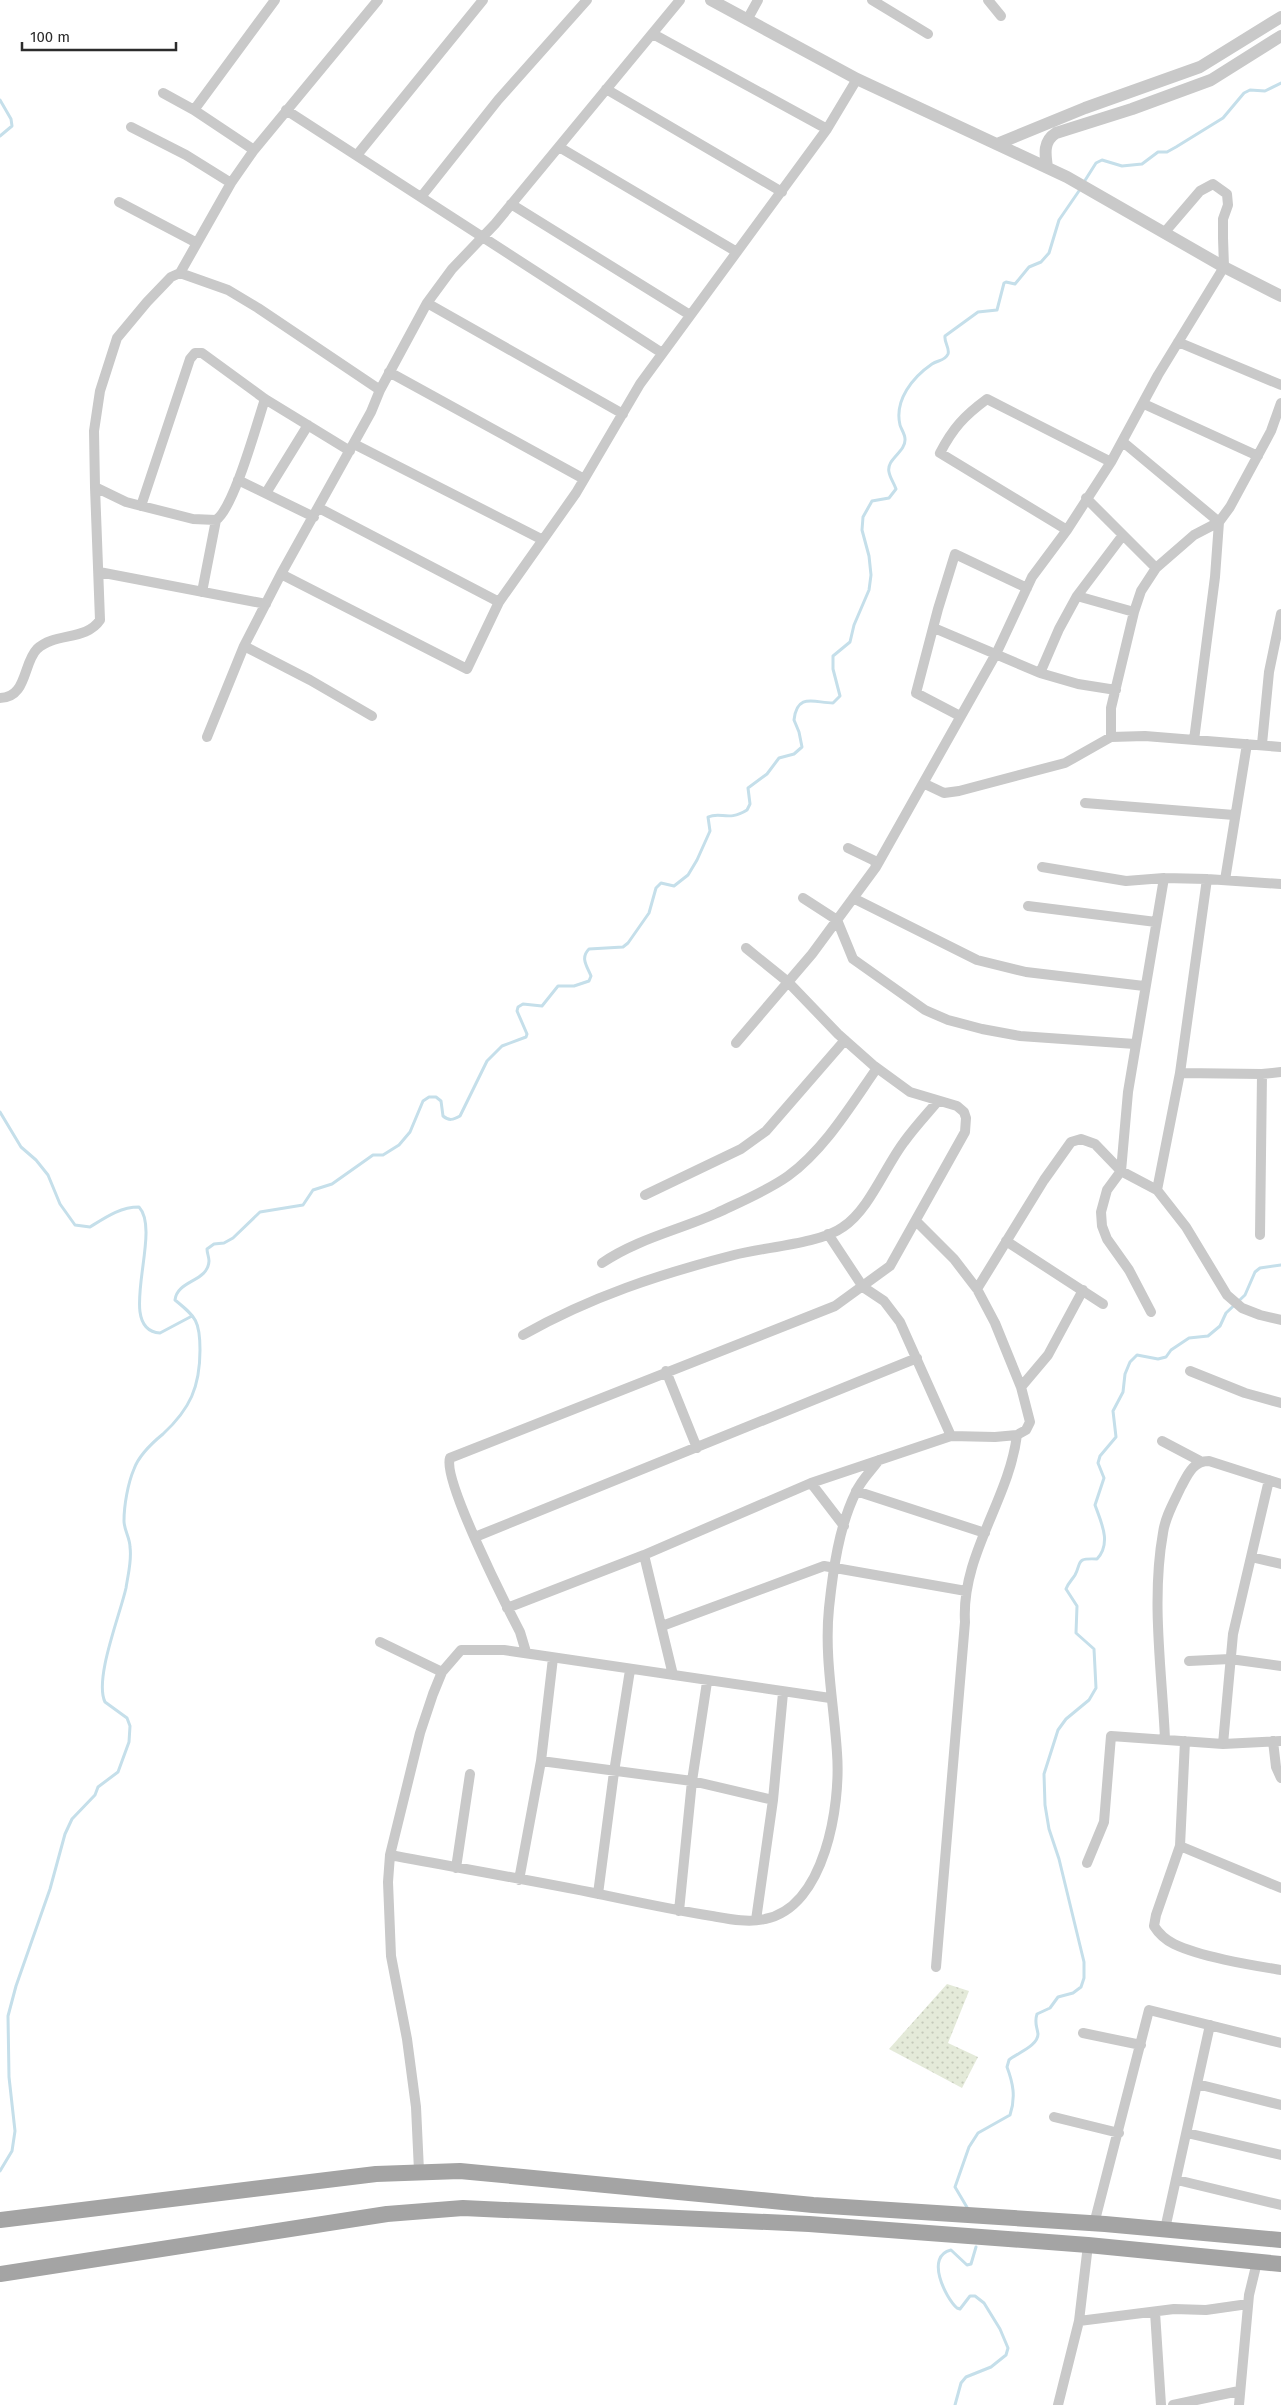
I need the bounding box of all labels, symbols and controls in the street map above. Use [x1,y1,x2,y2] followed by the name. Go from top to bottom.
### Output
[22,20,176,52] scale bar
[30,28,70,46] text: 100 m

